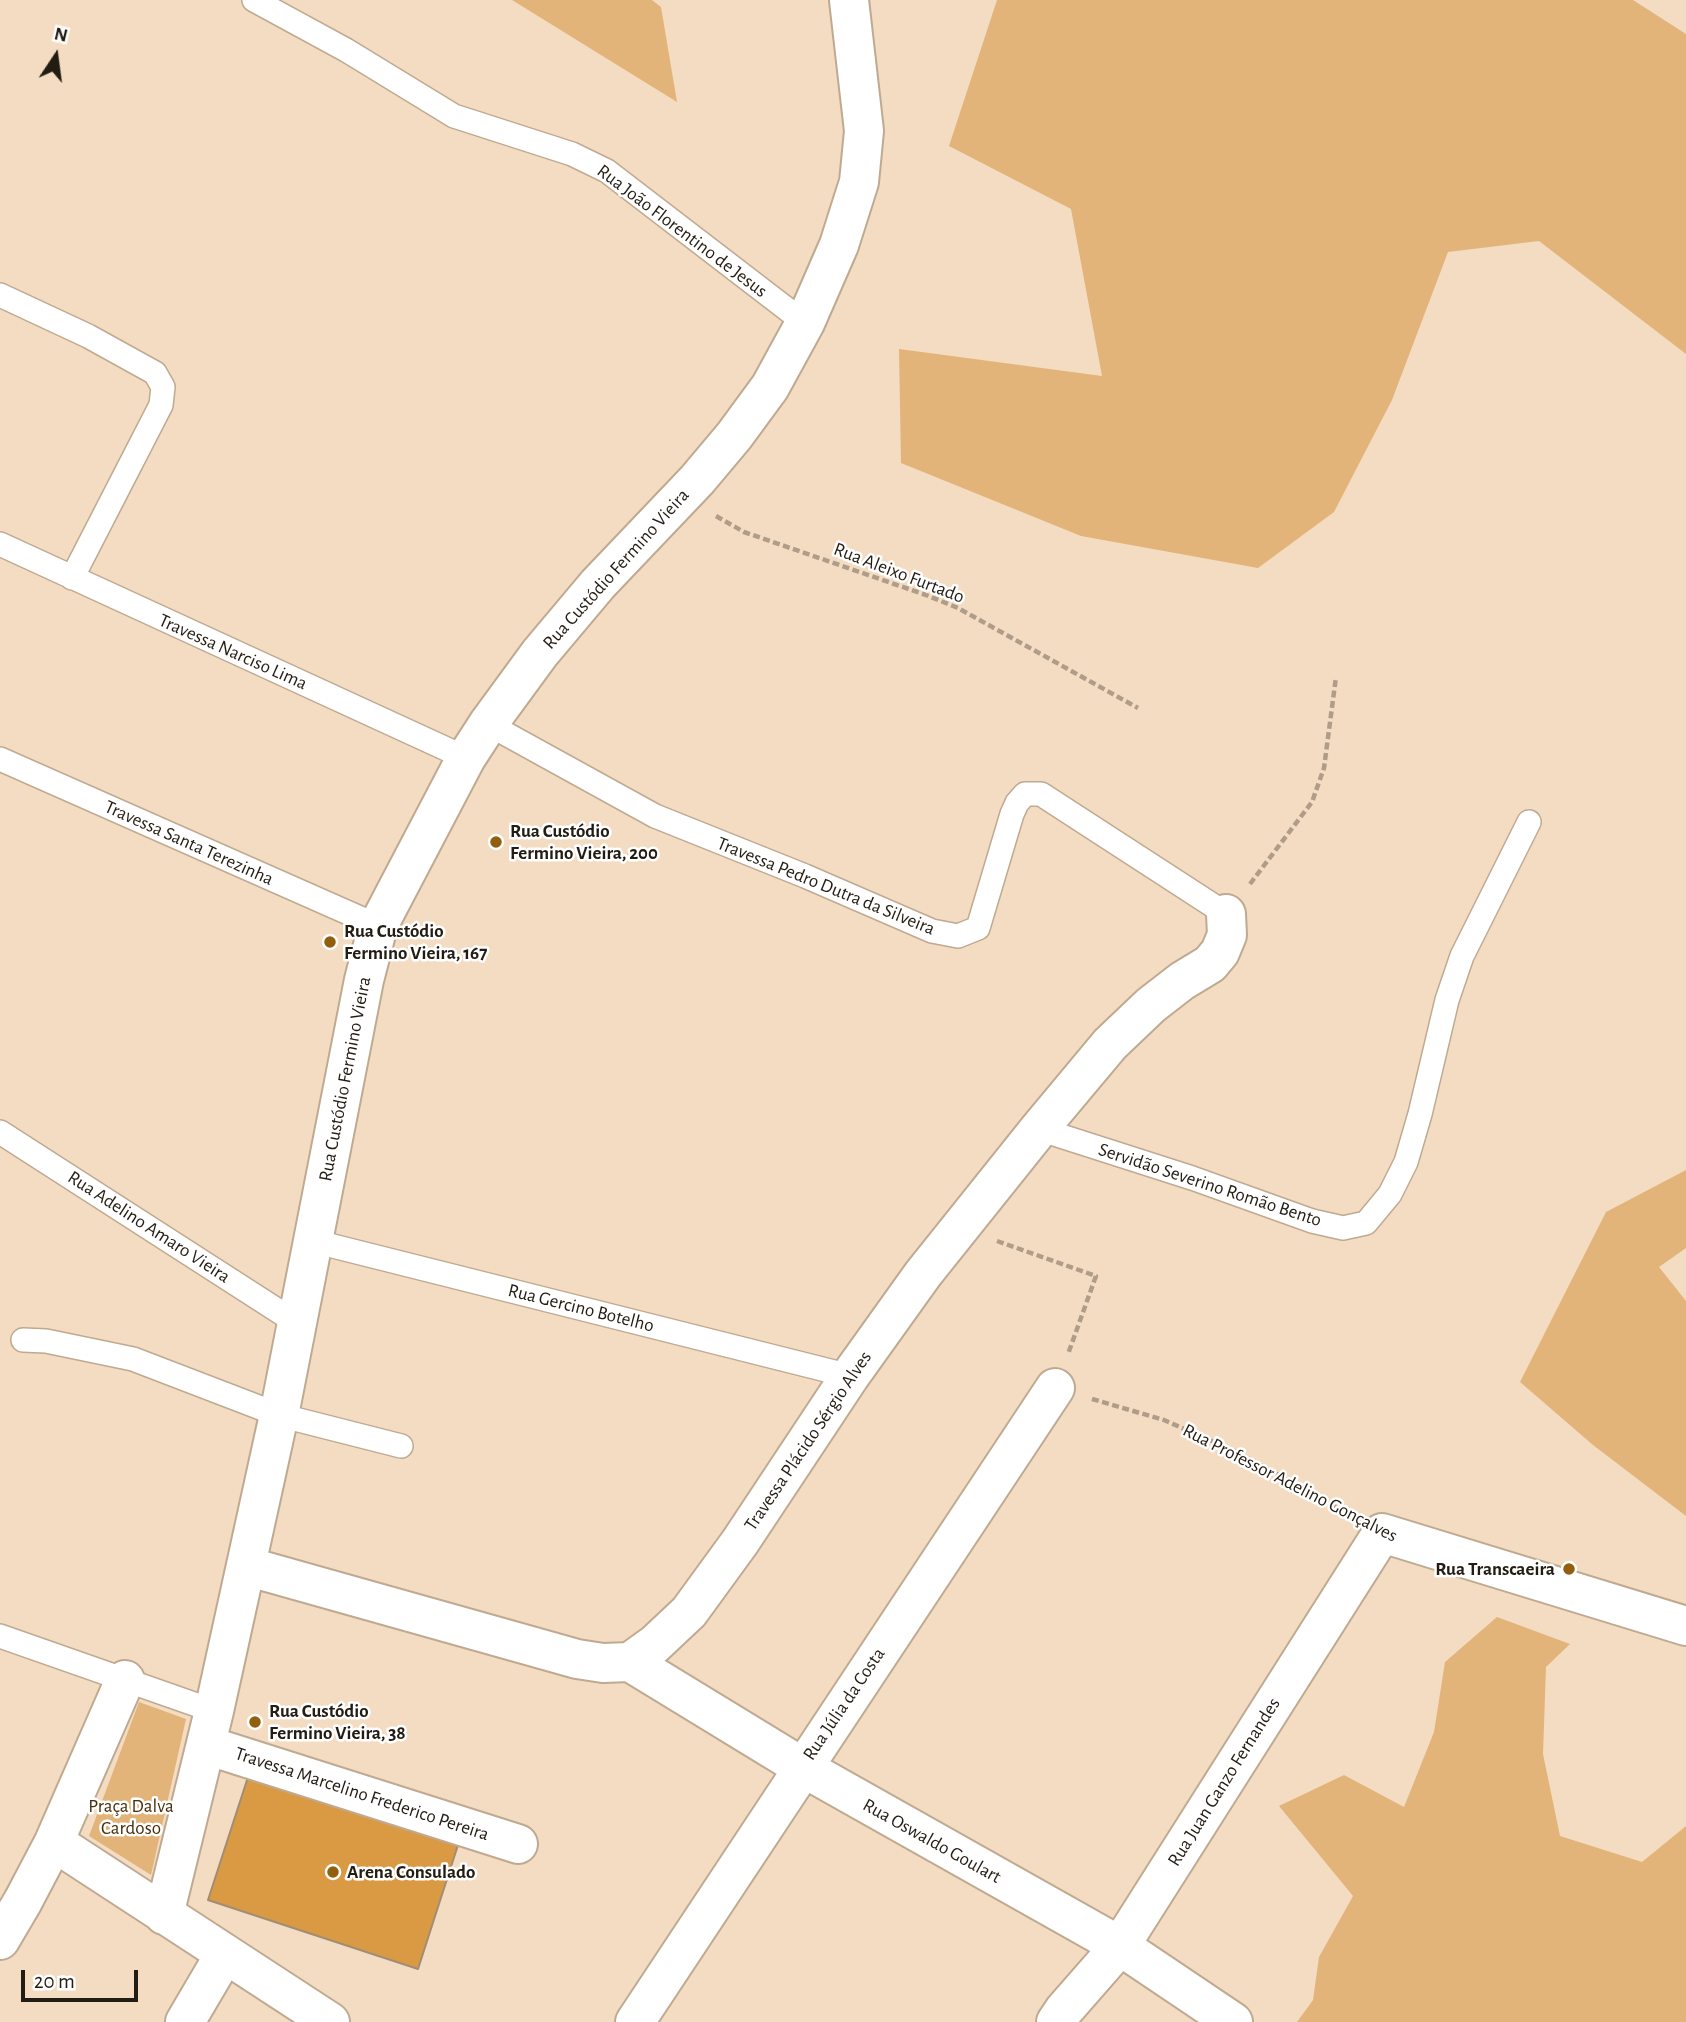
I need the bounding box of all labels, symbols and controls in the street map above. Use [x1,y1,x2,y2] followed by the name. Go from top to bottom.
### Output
[21,21,91,91] north arrow
[52,24,69,46] text: N
[592,160,772,302] street label: Rua João Florentino de Jesus
[538,484,694,654] street label: Rua Custódio Fermino Vieira
[830,538,968,608] street label: Rua Aleixo Furtado
[155,609,311,695] street label: Travessa Narciso Lima
[101,795,277,891] street label: Travessa Santa Terezinha
[510,820,658,864] place label: Rua Custódio Fermino Vieira, 200
[714,832,938,940] street label: Travessa Pedro Dutra da Silveira
[488,834,504,850] marker: Rua Custódio Fermino Vieira, 200
[344,920,487,964] place label: Rua Custódio Fermino Vieira, 167
[322,934,338,950] marker: Rua Custódio Fermino Vieira, 167
[314,975,376,1183] street label: Rua Custódio Fermino Vieira
[1095,1138,1325,1232] street label: Servidão Severino Romão Bento
[63,1166,235,1288] street label: Rua Adelino Amaro Vieira
[506,1279,656,1337] street label: Rua Gercino Botelho
[739,1347,877,1535] street label: Travessa Plácido Sérgio Alves
[1179,1419,1401,1547] street label: Rua Professor Adelino Gonçalves
[1435,1558,1555,1580] place label: Rua Transcaeira
[1561,1561,1577,1577] marker: Rua Transcaeira
[798,1643,890,1765] street label: Rua Júlia da Costa
[1163,1693,1285,1871] street label: Rua Juan Ganzo Fernandes
[269,1700,406,1744] place label: Rua Custódio Fermino Vieira, 38
[247,1714,263,1730] marker: Rua Custódio Fermino Vieira, 38
[232,1742,492,1846] street label: Travessa Marcelino Frederico Pereira
[859,1794,1005,1888] street label: Rua Oswaldo Goulart
[88,1795,174,1839] park label: Praça Dalva Cardoso
[347,1861,475,1883] place label: Arena Consulado
[325,1864,341,1880] marker: Arena Consulado
[24,1955,142,1999] scale bar
[34,1971,75,1992] text: 20 m

